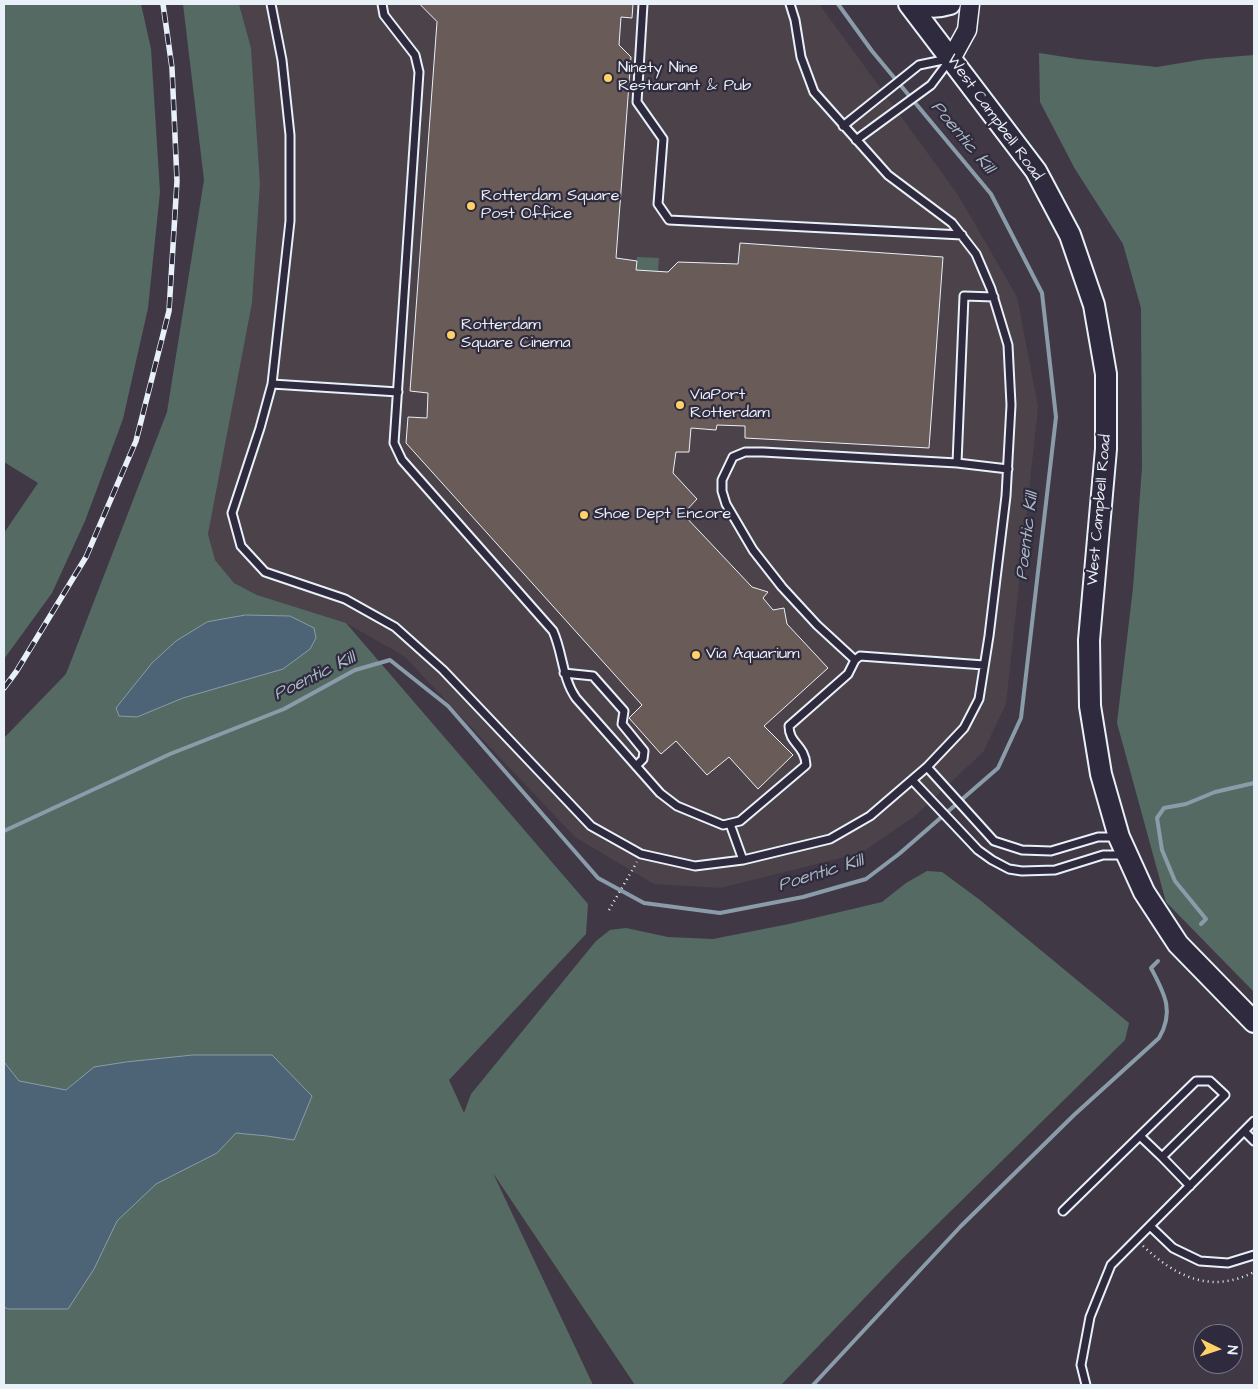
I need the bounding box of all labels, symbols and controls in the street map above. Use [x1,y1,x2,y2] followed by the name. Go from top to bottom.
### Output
[942,51,1046,185] street label: West Campbell Road
[618,59,751,97] place label: Ninety Nine Restaurant & Pub
[602,72,614,84] marker: Ninety Nine Restaurant & Pub
[925,97,999,179] water label: Poentic Kill
[481,187,619,225] place label: Rotterdam Square Post Office
[465,200,477,212] marker: Rotterdam Square Post Office
[461,316,571,354] place label: Rotterdam Square Cinema
[445,329,457,341] marker: Rotterdam Square Cinema
[690,386,770,424] place label: ViaPort Rotterdam
[674,399,686,411] marker: ViaPort Rotterdam
[1084,434,1116,586] street label: West Campbell Road
[1012,491,1044,581] water label: Poentic Kill
[594,505,731,525] place label: Shoe Dept Encore
[578,509,590,521] marker: Shoe Dept Encore
[706,645,800,665] place label: Via Aquarium
[271,648,359,706] water label: Poentic Kill
[690,649,702,661] marker: Via Aquarium
[776,851,866,897] water label: Poentic Kill
[1193,1324,1243,1374] north arrow
[1222,1345,1242,1355] text: N

